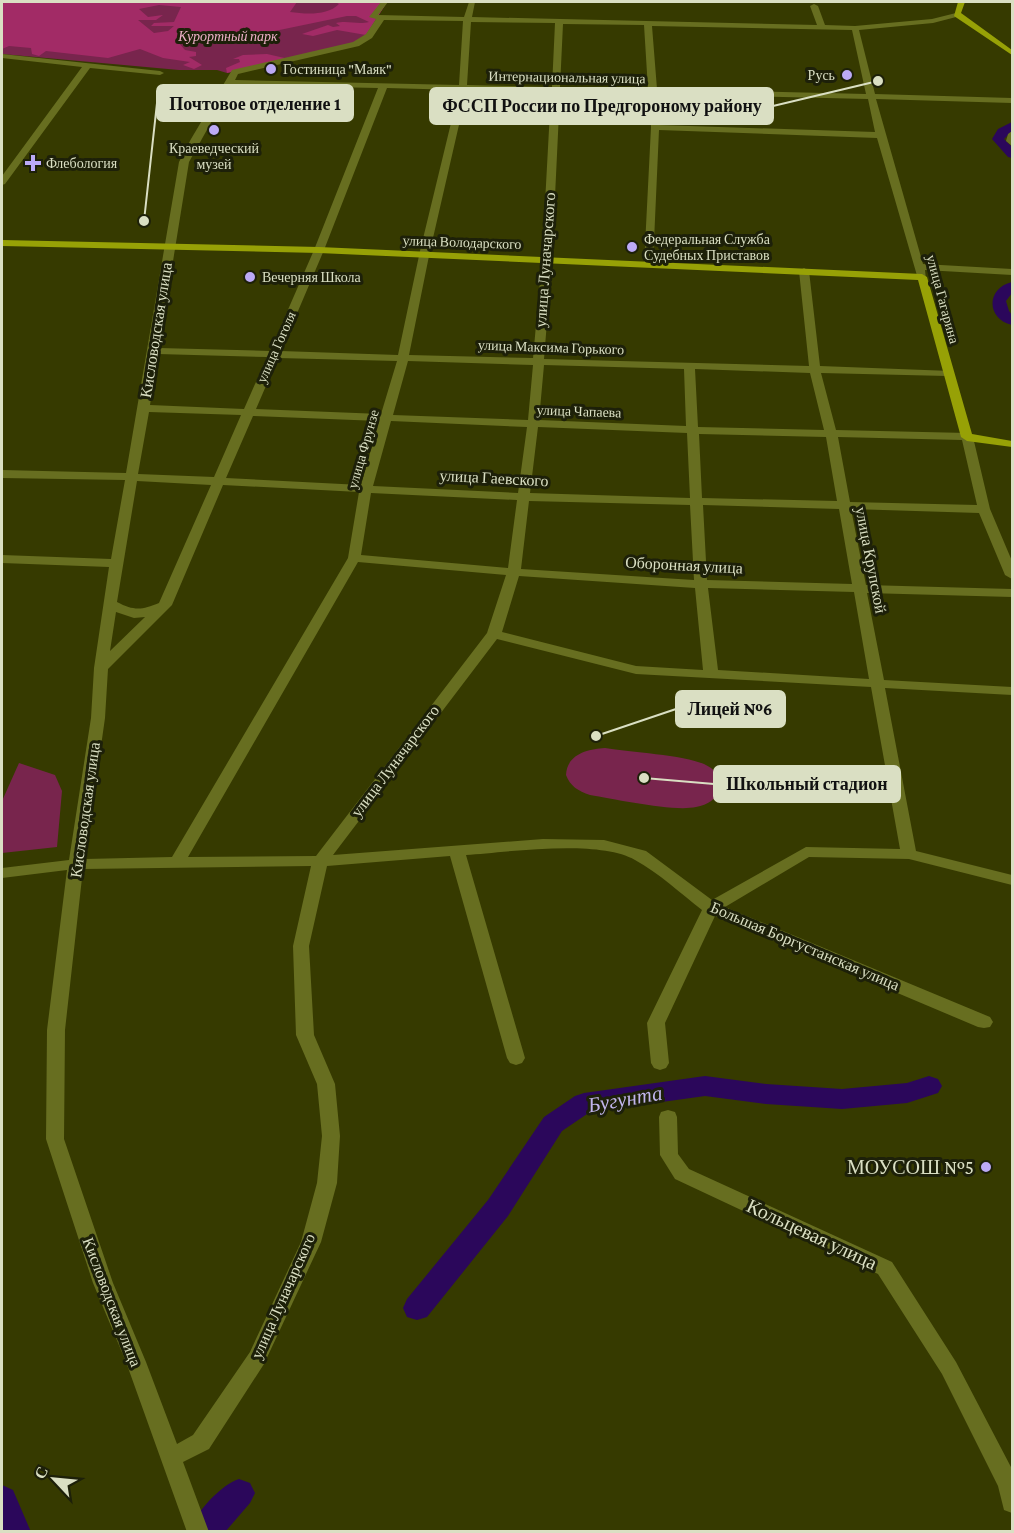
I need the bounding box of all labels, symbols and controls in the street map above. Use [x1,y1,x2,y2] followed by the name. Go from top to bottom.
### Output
[177,28,278,44] park label: Курортный парк
[283,61,392,77] place label: Гостиница "Маяк"
[264,62,278,76] marker: Гостиница "Маяк"
[808,67,835,83] place label: Русь
[488,68,646,86] street label: Интернациональная улица
[840,68,854,82] marker: Русь
[157,85,353,121] callout: Почтовое отделение 1
[430,88,773,124] callout: ФССП России по Предгороному району
[169,94,341,114] text: Почтовое отделение 1
[442,96,762,116] text: ФССП России по Предгороному району
[207,123,221,137] marker: Краеведческий музей
[169,140,260,172] place label: Краеведческий музей
[24,154,42,172] marker: Флебология
[46,155,118,171] place label: Флебология
[532,192,559,328] street label: улица Луначарского
[644,231,771,263] place label: Федеральная Служба Судебных Приставов
[402,232,522,252] street label: улица Володарского
[625,240,639,254] marker: Федеральная Служба Судебных Приставов
[923,253,963,346] street label: улица Гагарина
[137,261,176,399] street label: Кисловодская улица
[262,269,361,285] place label: Вечерняя Школа
[243,270,257,284] marker: Вечерняя Школа
[253,308,299,385] street label: улица Гоголя
[478,336,624,358] street label: улица Максима Горького
[536,402,622,421] street label: улица Чапаева
[344,408,382,490] street label: улица Фрунзе
[439,467,549,490] street label: улица Гаевского
[851,505,890,615] street label: улица Крупской
[625,553,743,578] street label: Оборонная улица
[676,691,785,727] callout: Лицей №6
[687,699,773,719] text: Лицей №6
[347,702,443,821] street label: улица Луначарского
[67,741,104,879] street label: Кисловодская улица
[714,766,900,802] callout: Школьный стадион
[726,774,888,794] text: Школьный стадион
[708,898,902,994] street label: Большая Боргустанская улица
[585,1081,664,1118] water label: Бугунта
[847,1156,974,1178] place label: МОУСОШ №5
[979,1160,993,1174] marker: МОУСОШ №5
[743,1194,881,1275] street label: Кольцевая улица
[248,1231,319,1362] street label: улица Луначарского
[79,1235,144,1369] street label: Кисловодская улица
[24,1449,84,1509] north arrow
[31,1464,51,1482] text: С

